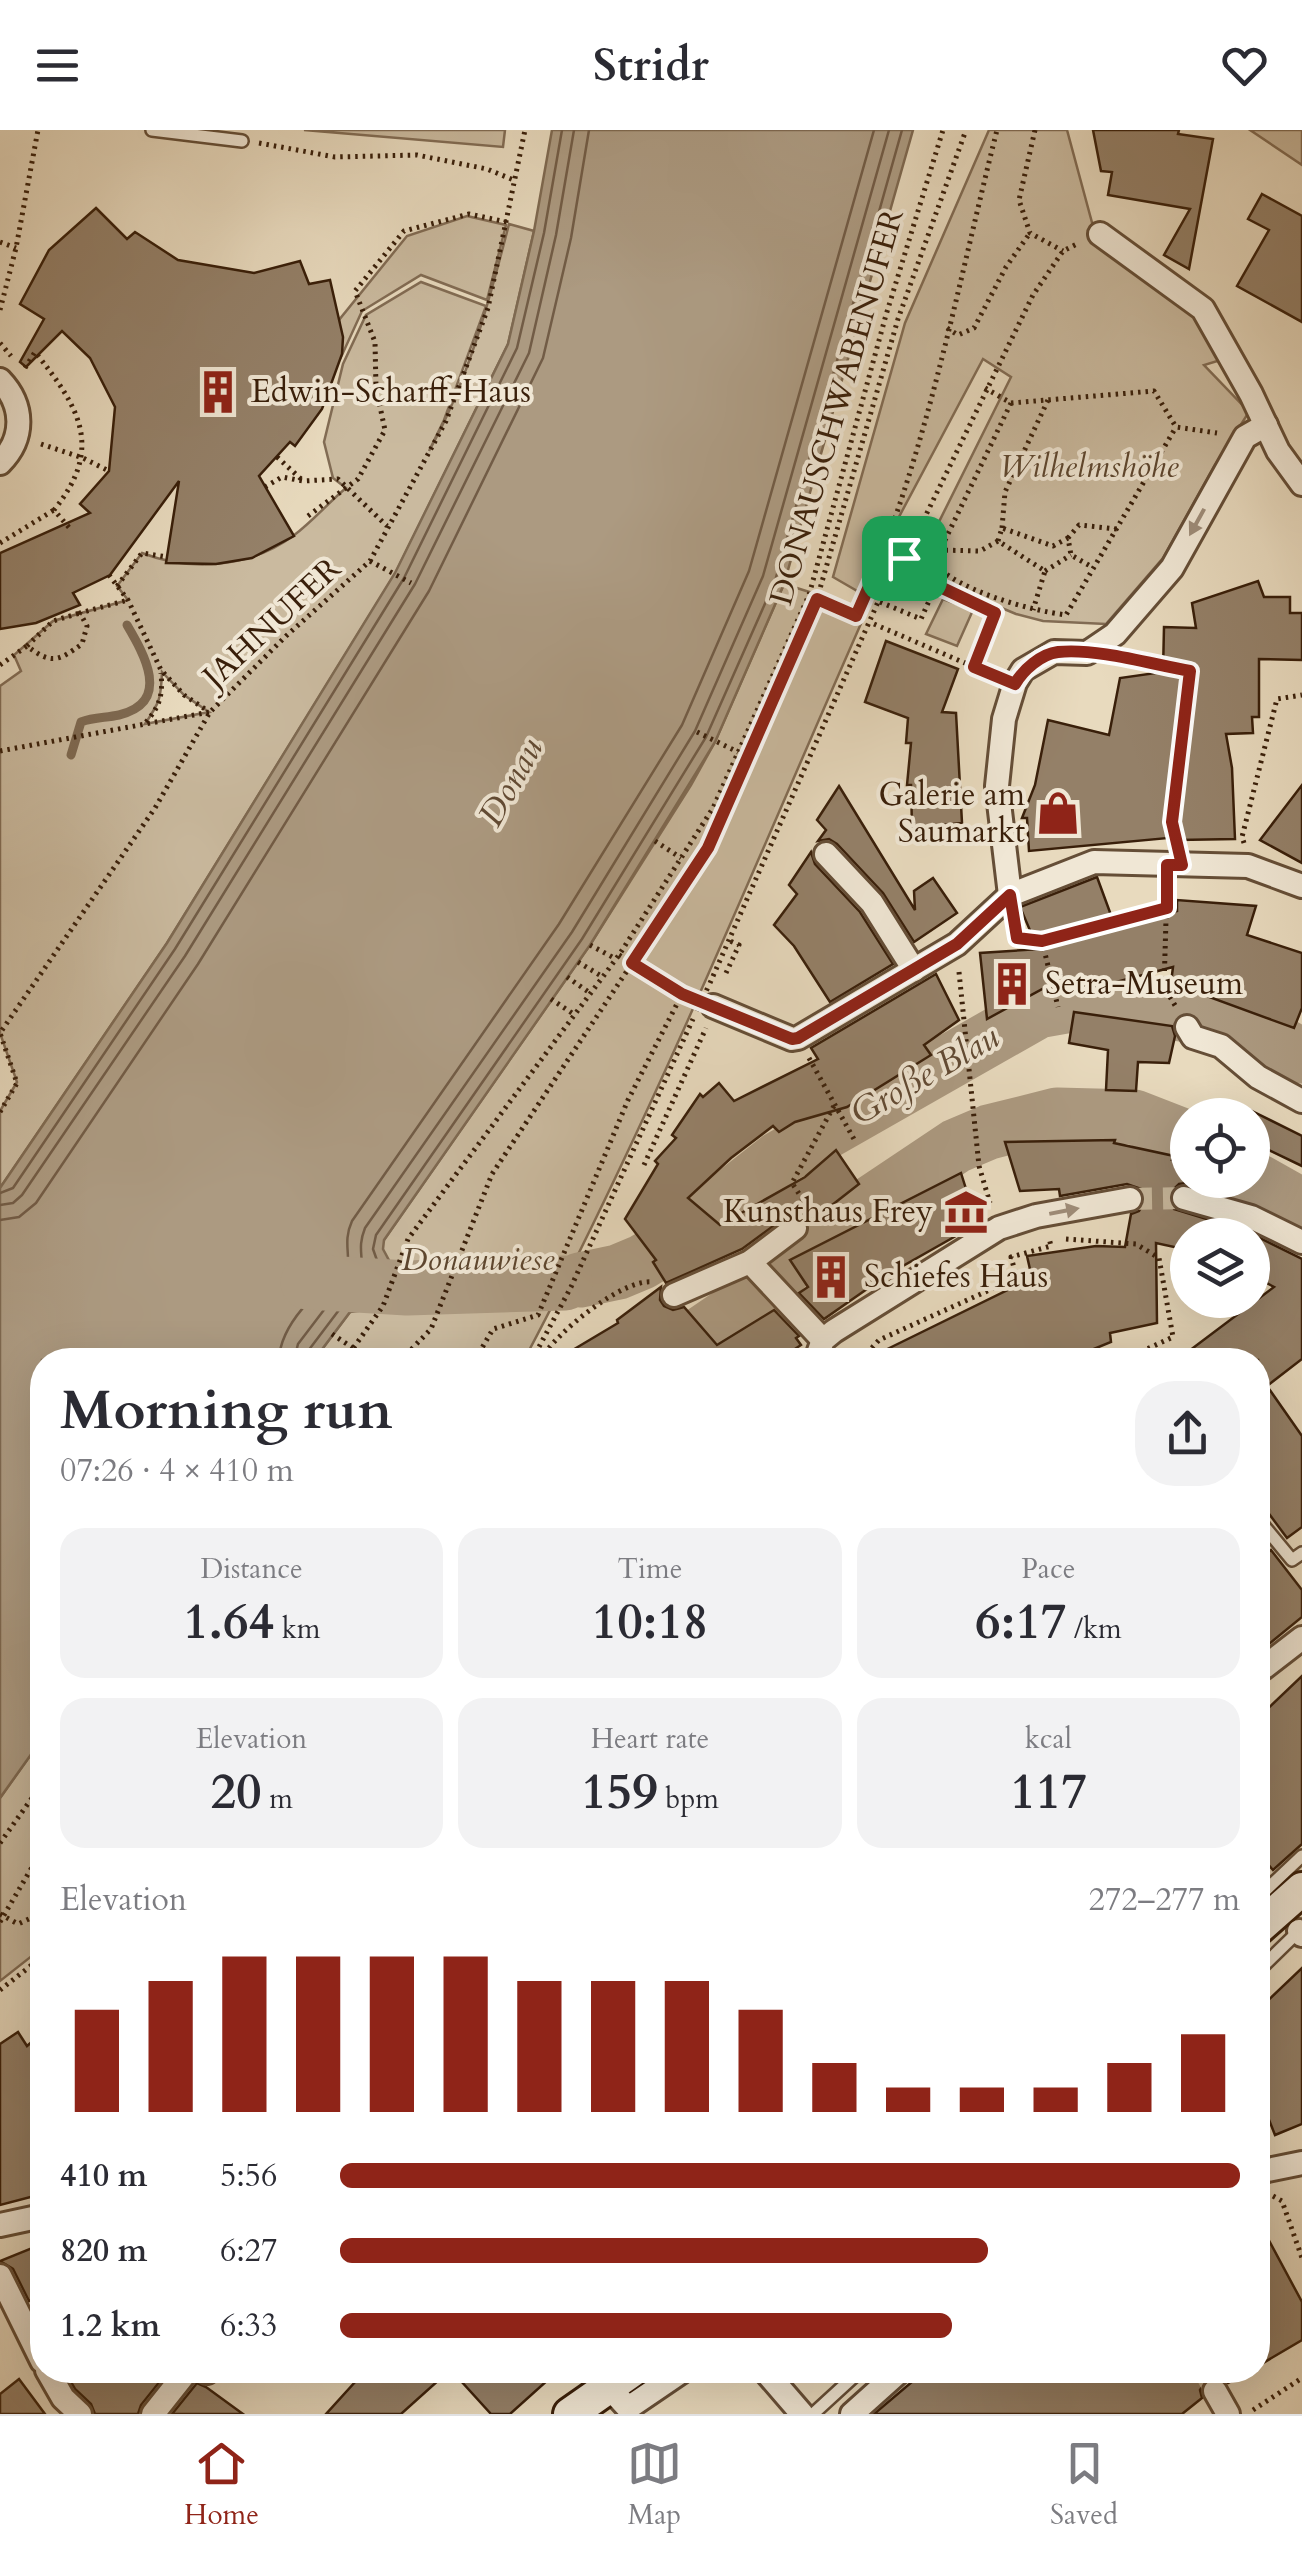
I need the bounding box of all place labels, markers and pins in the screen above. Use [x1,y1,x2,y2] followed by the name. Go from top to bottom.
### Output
[194,368,242,416] building icon: Edwin-Scharff-Haus
[251,370,531,414] place label: Edwin-Scharff-Haus
[862,516,947,601] pin
[878,773,1025,854] place label: Galerie am Saumarkt
[1034,789,1082,837] shop icon: Galerie am Saumarkt
[988,960,1036,1008] building icon: Setra-Museum
[1045,962,1243,1006] place label: Setra-Museum
[942,1188,990,1236] museum icon: Kunsthaus Frey
[723,1190,933,1234] place label: Kunsthaus Frey
[807,1253,855,1301] building icon: Schiefes Haus
[864,1255,1048,1299] place label: Schiefes Haus

